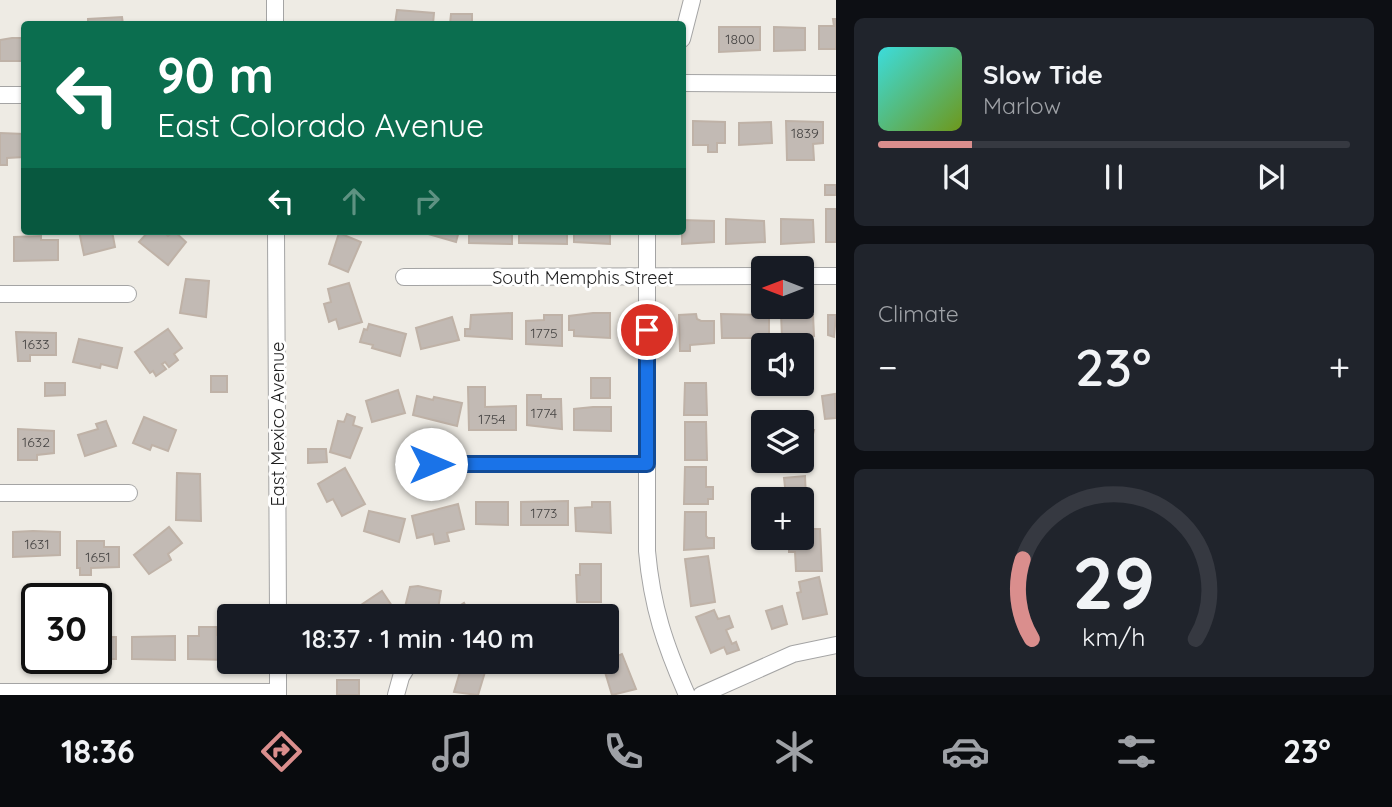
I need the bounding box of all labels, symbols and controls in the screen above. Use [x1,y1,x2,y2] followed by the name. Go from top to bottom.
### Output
[725,30,755,48] house number: 1800
[157,44,274,105] text: 90 m
[42,49,133,140] icon: left
[983,58,1103,91] text: Slow Tide
[983,91,1061,120] text: Marlow
[157,105,484,145] text: East Colorado Avenue
[791,124,819,142] house number: 1839
[938,158,976,196] icon: previous
[1095,158,1133,196] icon: pause
[1252,158,1290,196] icon: next
[262,182,300,220] icon: left
[335,182,373,220] icon: ahead
[408,182,446,220] icon: right
[751,256,814,318] north arrow
[751,256,814,550] map controls
[492,266,674,289] street label: South Memphis Street
[878,299,959,328] text: Climate
[617,300,677,360] pin
[628,311,666,349] icon: arrive
[530,324,558,342] house number: 1775
[751,333,814,396] button: sound
[1075,334,1151,399] text: 23°
[22,335,50,353] house number: 1633
[266,342,289,506] street label: East Mexico Avenue
[878,343,898,391] text: −
[1329,343,1350,391] text: +
[531,404,557,422] house number: 1774
[478,410,506,428] house number: 1754
[751,410,814,473] button: layers
[394,427,468,501] position arrow
[22,433,50,451] house number: 1632
[751,487,814,550] button: +
[531,504,557,522] house number: 1773
[24,535,50,553] house number: 1631
[1073,537,1155,628] text: 29
[85,548,111,566] house number: 1651
[21,583,112,674] speed limit sign: 30
[1082,621,1146,652] text: km/h
[302,622,534,655] text: 18:37 · 1 min · 140 m
[257,727,306,776] icon: directions
[428,727,477,776] icon: music
[599,727,648,776] icon: phone
[770,727,819,776] icon: climate
[941,727,990,776] icon: car
[1112,727,1161,776] icon: filters
[61,731,135,771] text: 18:36
[1283,731,1331,771] text: 23°

